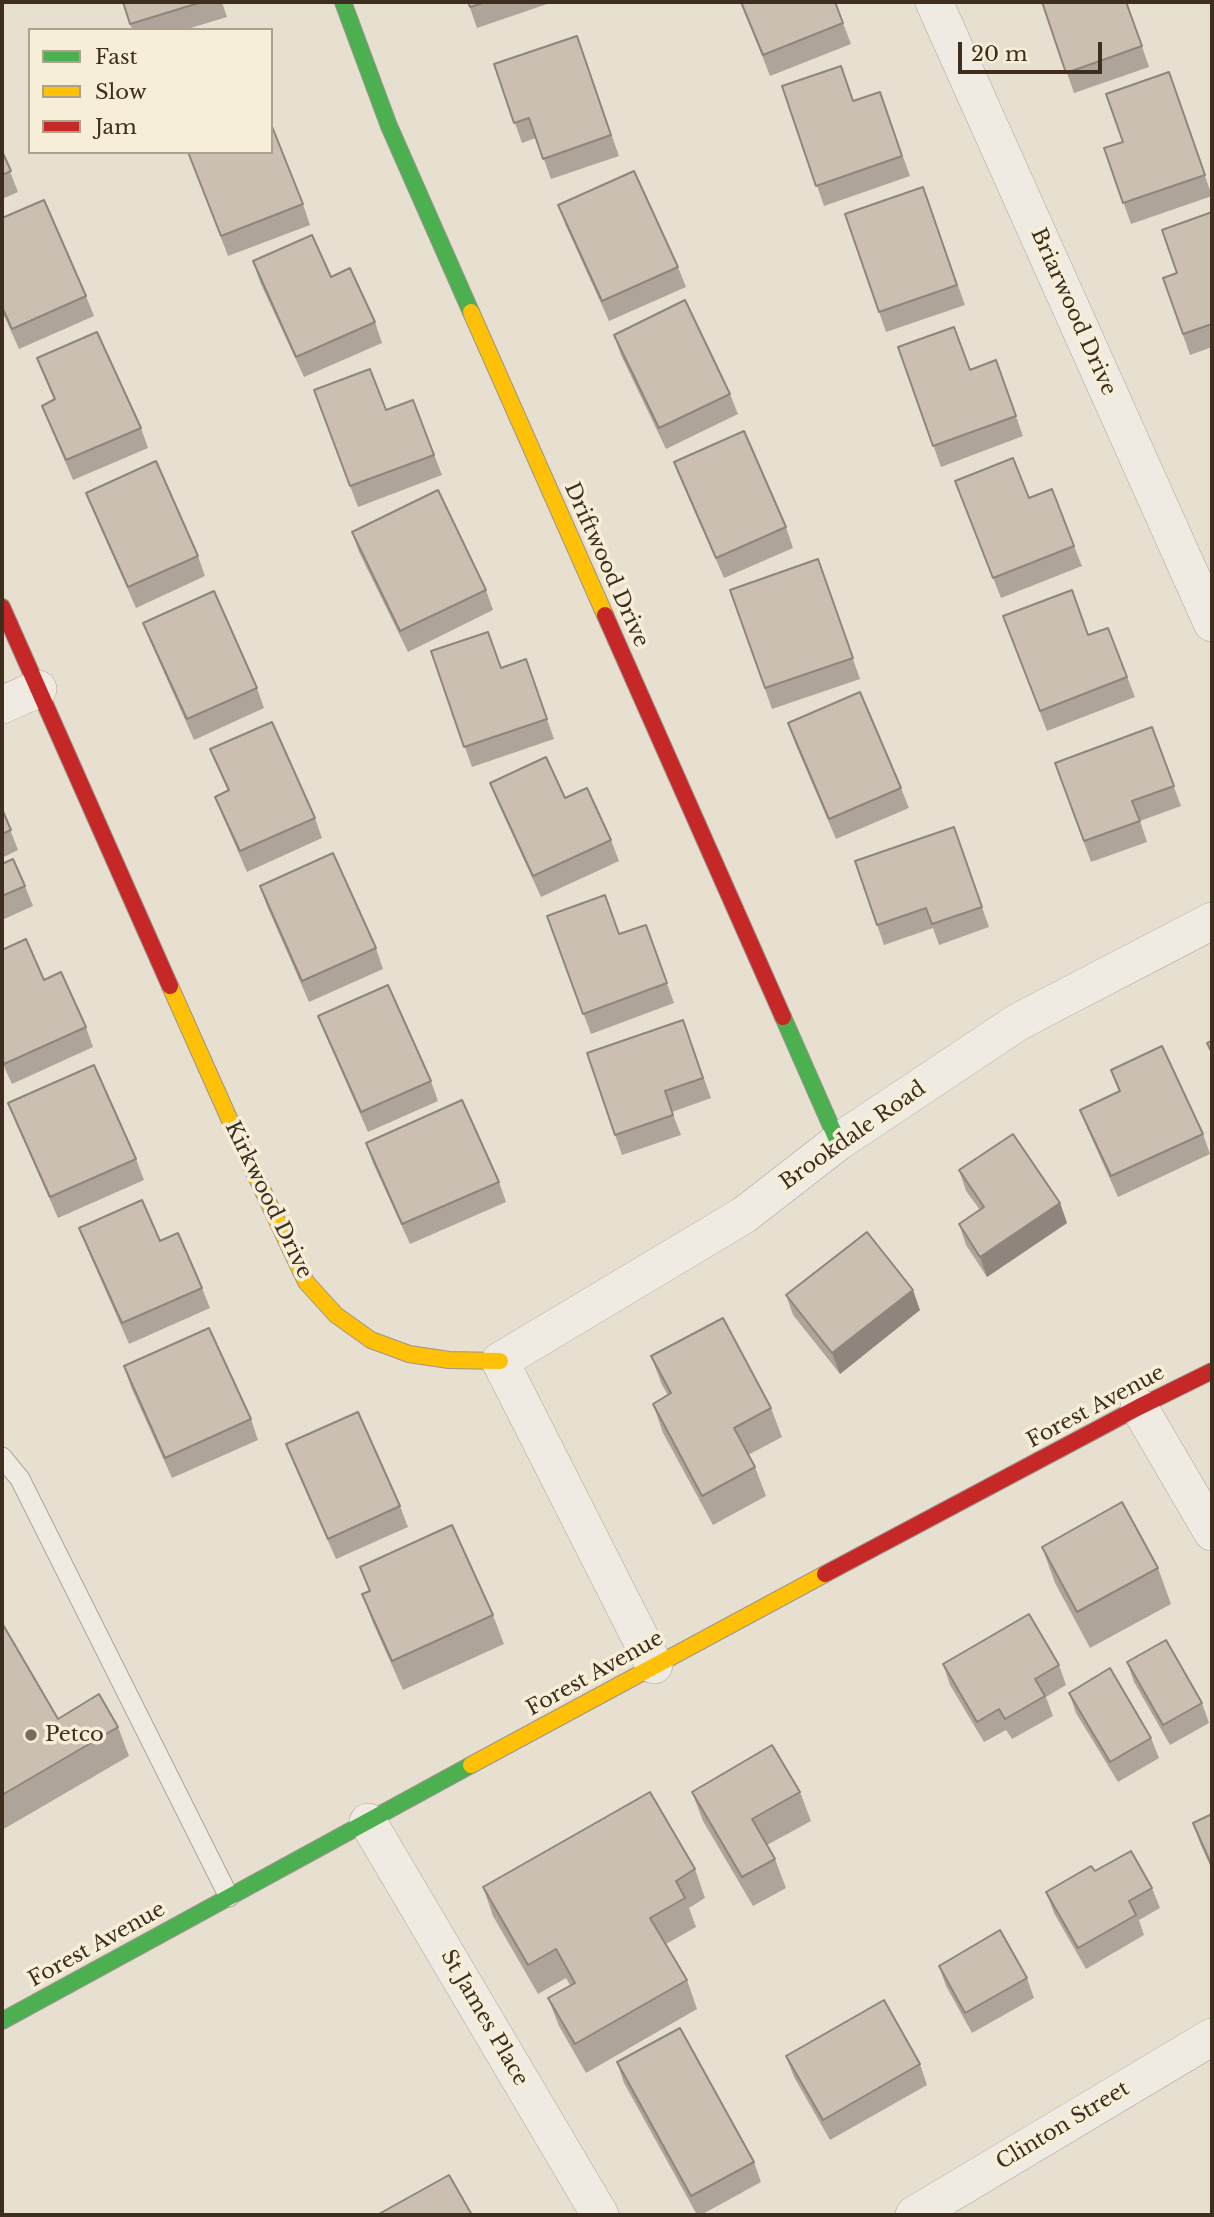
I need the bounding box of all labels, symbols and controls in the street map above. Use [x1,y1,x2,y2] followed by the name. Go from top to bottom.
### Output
[28,28,273,154] legend
[962,28,1106,72] scale bar
[971,41,1028,67] text: 20 m
[95,44,137,70] text: Fast
[95,79,147,105] text: Slow
[95,114,137,140] text: Jam
[1025,225,1121,399] street label: Briarwood Drive
[558,479,654,651] street label: Driftwood Drive
[775,1076,931,1196] street label: Brookdale Road
[219,1117,317,1283] street label: Kirkwood Drive
[1023,1360,1169,1454] street label: Forest Avenue
[522,1626,668,1722] street label: Forest Avenue
[45,1722,104,1748] place label: Petco
[23,1727,39,1743] marker: Petco
[24,1897,170,1993] street label: Forest Avenue
[435,1945,533,2091] street label: St James Place
[992,2076,1134,2176] street label: Clinton Street

